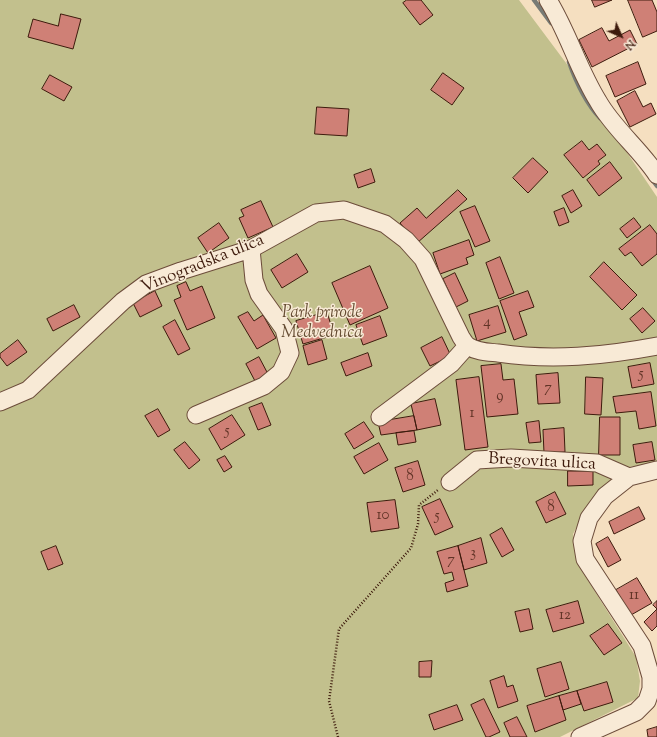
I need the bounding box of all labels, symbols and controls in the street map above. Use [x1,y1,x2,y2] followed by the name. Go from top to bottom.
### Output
[601,16,641,56] north arrow
[621,36,638,53] text: N
[139,231,267,299] street label: Vinogradska ulica
[281,304,363,344] park label: Park prirode Medvednica
[483,314,491,332] house number: 4
[638,366,644,384] house number: 5
[544,380,552,398] house number: 7
[496,388,504,406] house number: 9
[469,405,475,423] house number: 1
[224,423,230,441] house number: 5
[488,450,596,476] street label: Bregovita ulica
[406,468,414,486] house number: 8
[547,499,555,517] house number: 8
[377,507,389,525] house number: 10
[434,508,440,526] house number: 5
[470,545,476,563] house number: 3
[447,552,455,570] house number: 7
[629,587,639,605] house number: 11
[559,607,571,625] house number: 12

